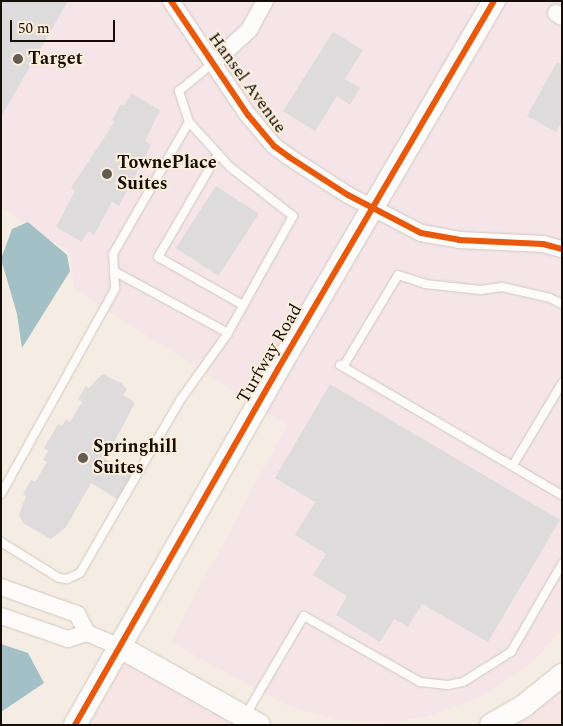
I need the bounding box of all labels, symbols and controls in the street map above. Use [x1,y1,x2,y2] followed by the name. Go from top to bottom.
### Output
[12,10,118,42] scale bar
[18,17,50,40] text: 50 m
[203,28,291,138] street label: Hansel Avenue
[28,48,83,70] place label: Target
[12,53,24,65] marker: Target
[117,153,217,195] place label: TownePlace Suites
[101,168,113,180] marker: TownePlace Suites
[233,300,307,408] street label: Turfway Road
[93,437,177,479] place label: Springhill Suites
[77,452,89,464] marker: Springhill Suites

